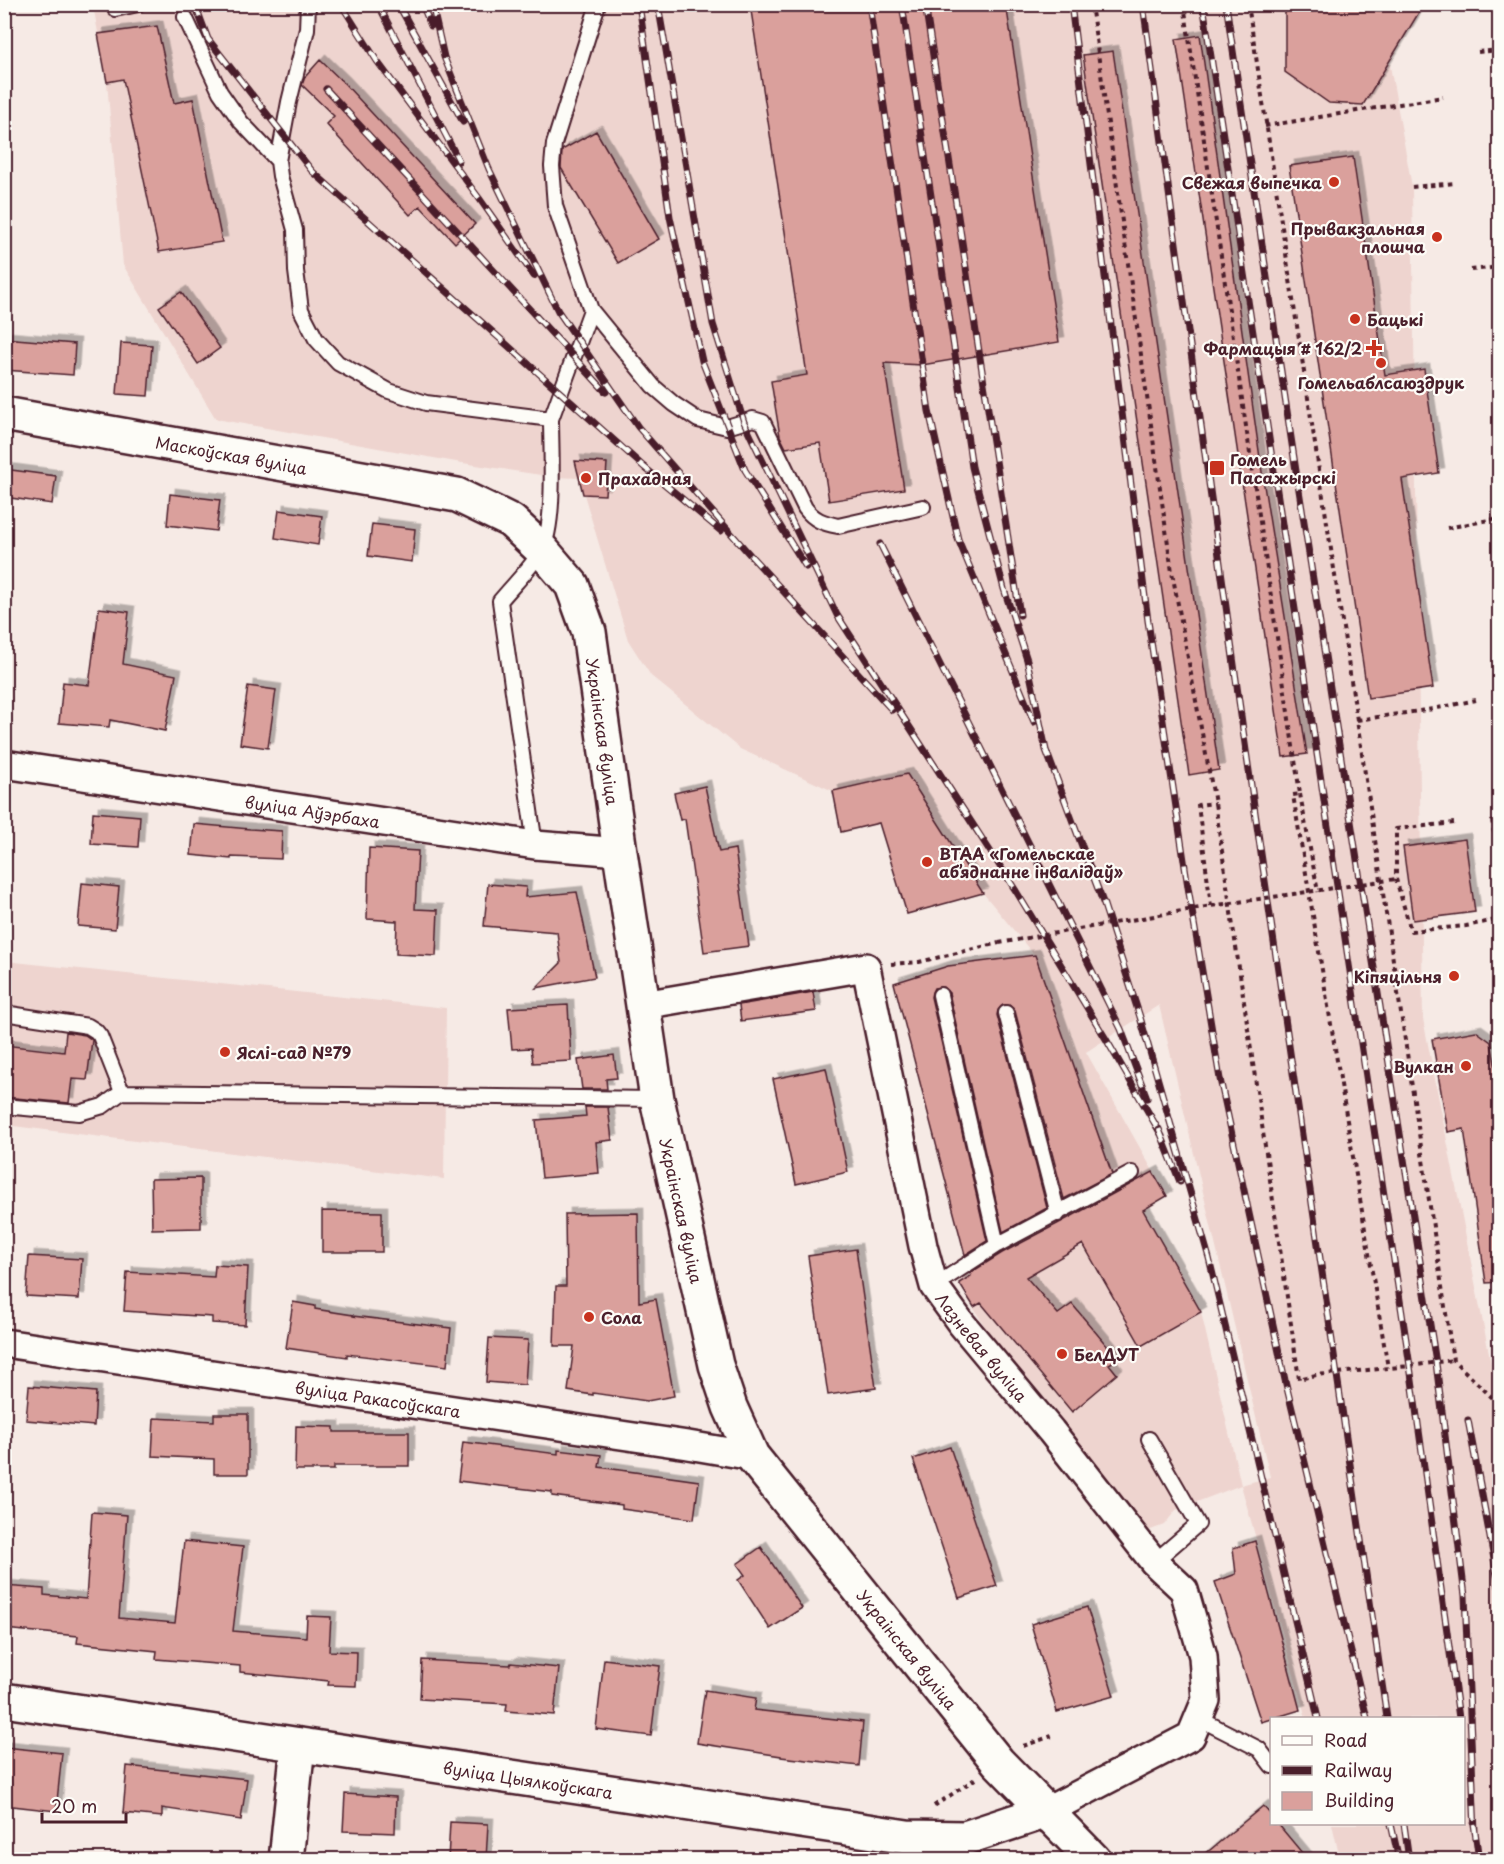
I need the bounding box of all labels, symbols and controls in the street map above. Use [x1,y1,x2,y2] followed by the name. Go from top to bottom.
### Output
[1182,170,1322,194] place label: Свежая выпечка
[1327,175,1341,189] marker: Свежая выпечка
[1291,216,1425,258] place label: Прывакзальная плошча
[1430,230,1444,244] marker: Прывакзальная плошча
[1367,307,1423,331] place label: Бацькі
[1348,312,1362,326] marker: Бацькі
[1203,336,1362,360] place label: Фармацыя # 162/2
[1367,341,1381,355] marker: Фармацыя # 162/2
[1374,356,1388,370] marker: Гомельаблсаюздрук
[1298,370,1465,394] place label: Гомельаблсаюздрук
[154,429,309,480] street label: Маскоўская вуліца
[1230,447,1336,489] place label: Гомель Пасажырскі
[1208,459,1226,477] marker: Гомель Пасажырскі
[598,466,692,490] place label: Прахадная
[579,471,593,485] marker: Прахадная
[581,656,625,807] street label: Украінская вуліца
[243,789,382,833] street label: вуліца Аўэрбаха
[939,841,1123,883] place label: ВТАА «Гомельскае абʼяднанне інвалідаў»
[920,855,934,869] marker: ВТАА «Гомельскае абʼяднанне інвалідаў»
[1354,964,1442,988] place label: Кіпяцільня
[1447,969,1461,983] marker: Кіпяцільня
[236,1040,351,1064] place label: Яслі-сад №79
[218,1045,232,1059] marker: Яслі-сад №79
[1393,1054,1454,1078] place label: Вулкан
[1459,1059,1473,1073] marker: Вулкан
[654,1136,710,1286] street label: Украінская вуліца
[930,1287,1034,1407] street label: Лазневая вуліца
[601,1305,642,1329] place label: Сола
[582,1310,596,1324] marker: Сола
[1074,1342,1139,1366] place label: БелДУТ
[1055,1347,1069,1361] marker: БелДУТ
[293,1375,462,1423] street label: вуліца Ракасоўскага
[852,1584,963,1715] street label: Украінская вуліца
[1270,1717,1465,1825] legend
[1324,1726,1368,1753] text: Road
[441,1755,615,1804] street label: вуліца Цыялкоўскага
[1324,1756,1392,1783] text: Railway
[42,1786,126,1824] scale bar
[1324,1786,1394,1813] text: Building
[51,1792,97,1819] text: 20 m

